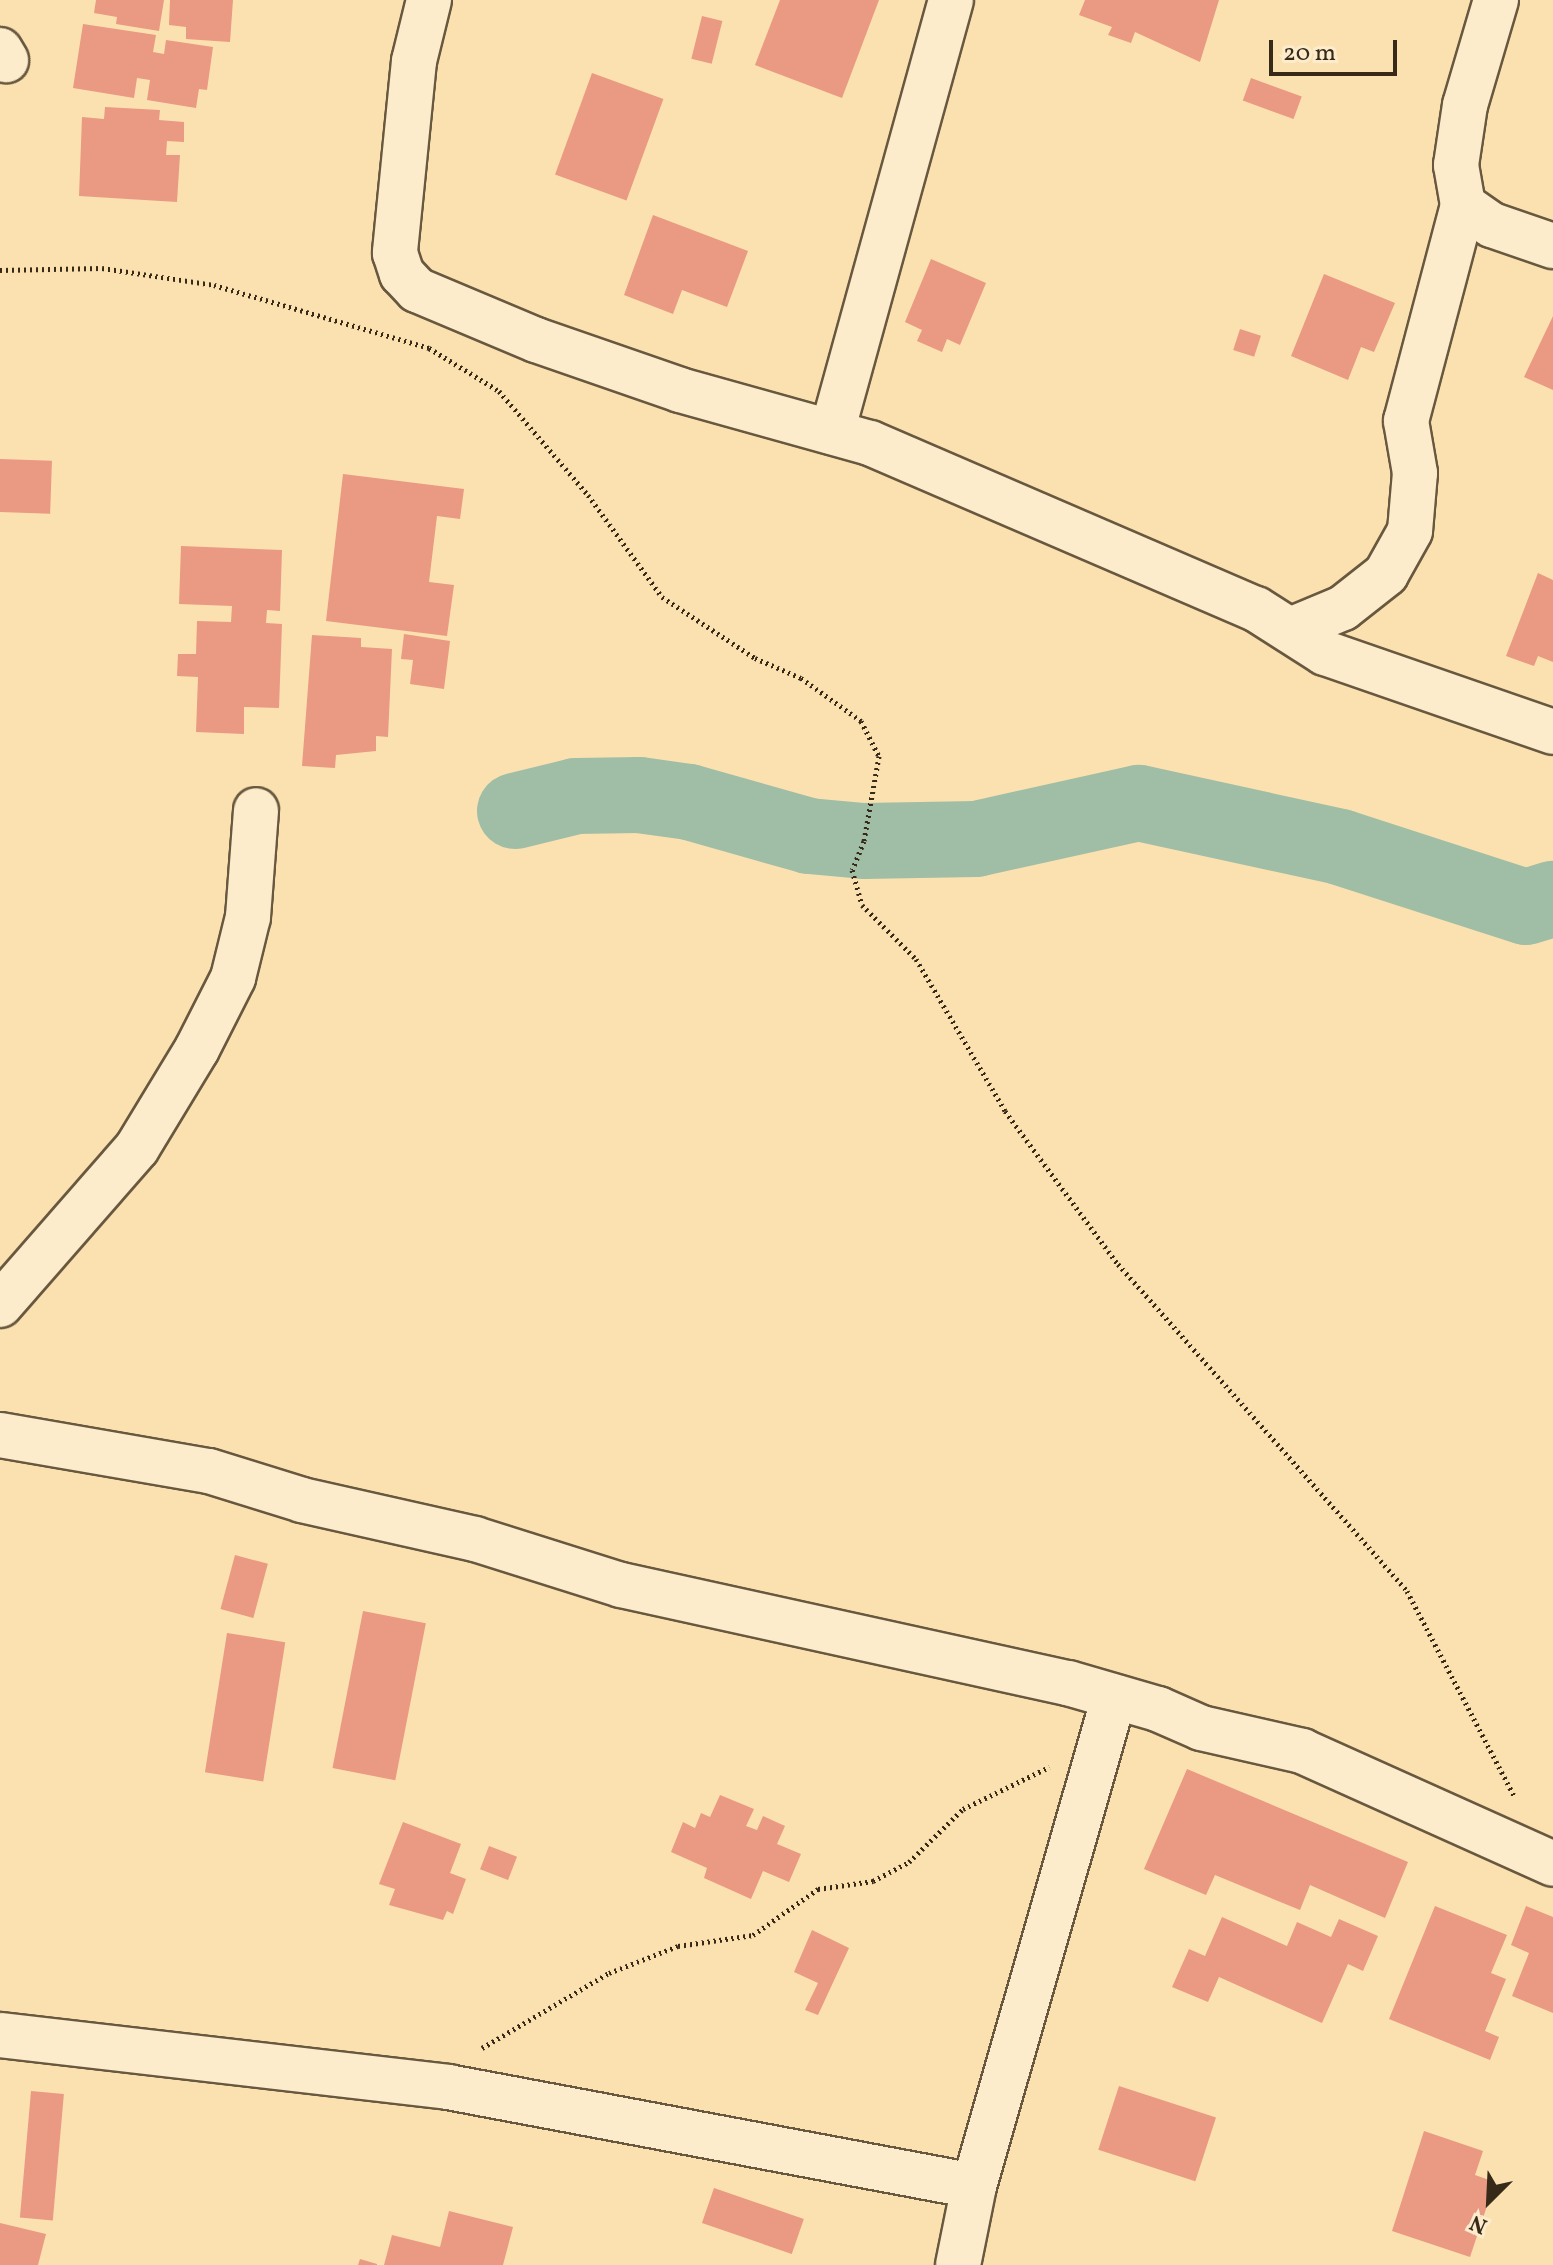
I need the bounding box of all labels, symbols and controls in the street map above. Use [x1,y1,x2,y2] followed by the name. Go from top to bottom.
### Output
[1273,24,1401,74] scale bar
[1283,37,1336,71] text: 20 m
[1449,2161,1529,2241] north arrow
[1465,2206,1493,2241] text: N

